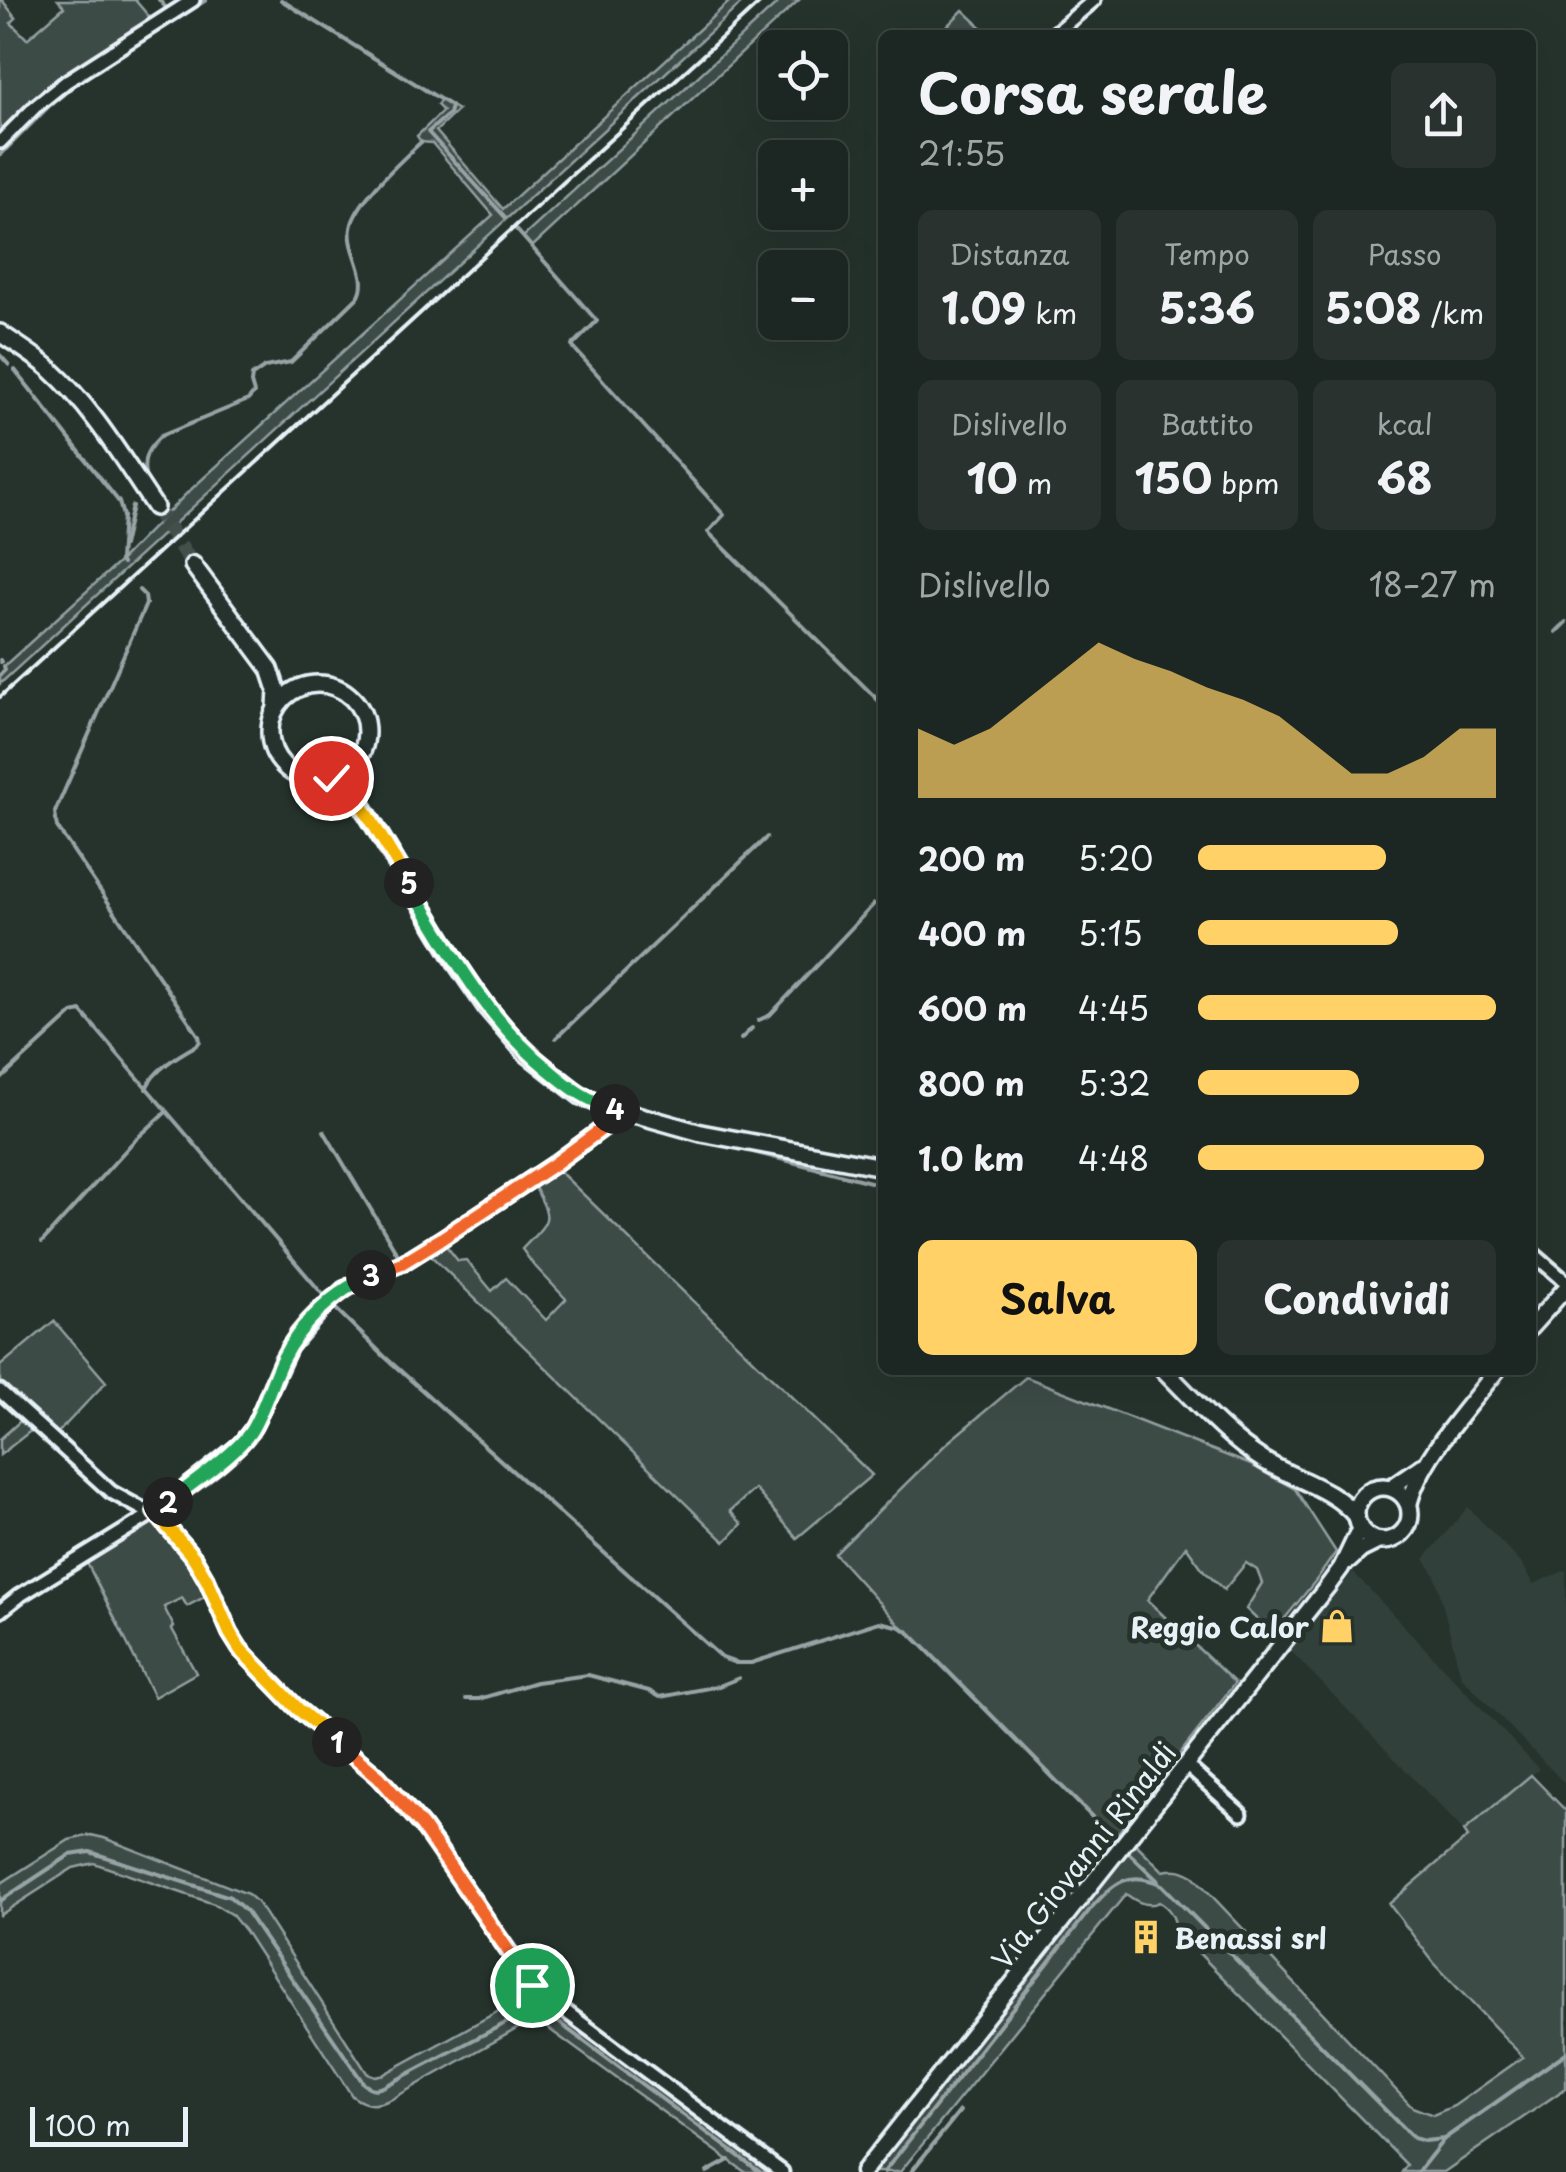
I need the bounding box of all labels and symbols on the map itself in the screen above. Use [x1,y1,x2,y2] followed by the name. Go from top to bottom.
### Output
[289,736,374,821] pin
[384,858,434,908] pin: 5
[590,1084,640,1134] pin: 4
[346,1250,396,1300] pin: 3
[143,1477,193,1527] pin: 2
[1130,1605,1310,1648] place label: Reggio Calor
[1318,1607,1356,1645] shop icon: Reggio Calor
[312,1717,362,1767] pin: 1
[980,1732,1186,1978] street label: Via Giovanni Rinaldi
[1174,1916,1327,1959] place label: Benassi srl
[1127,1918,1165,1956] building icon: Benassi srl
[490,1943,575,2028] pin
[30,2102,188,2146] scale bar

